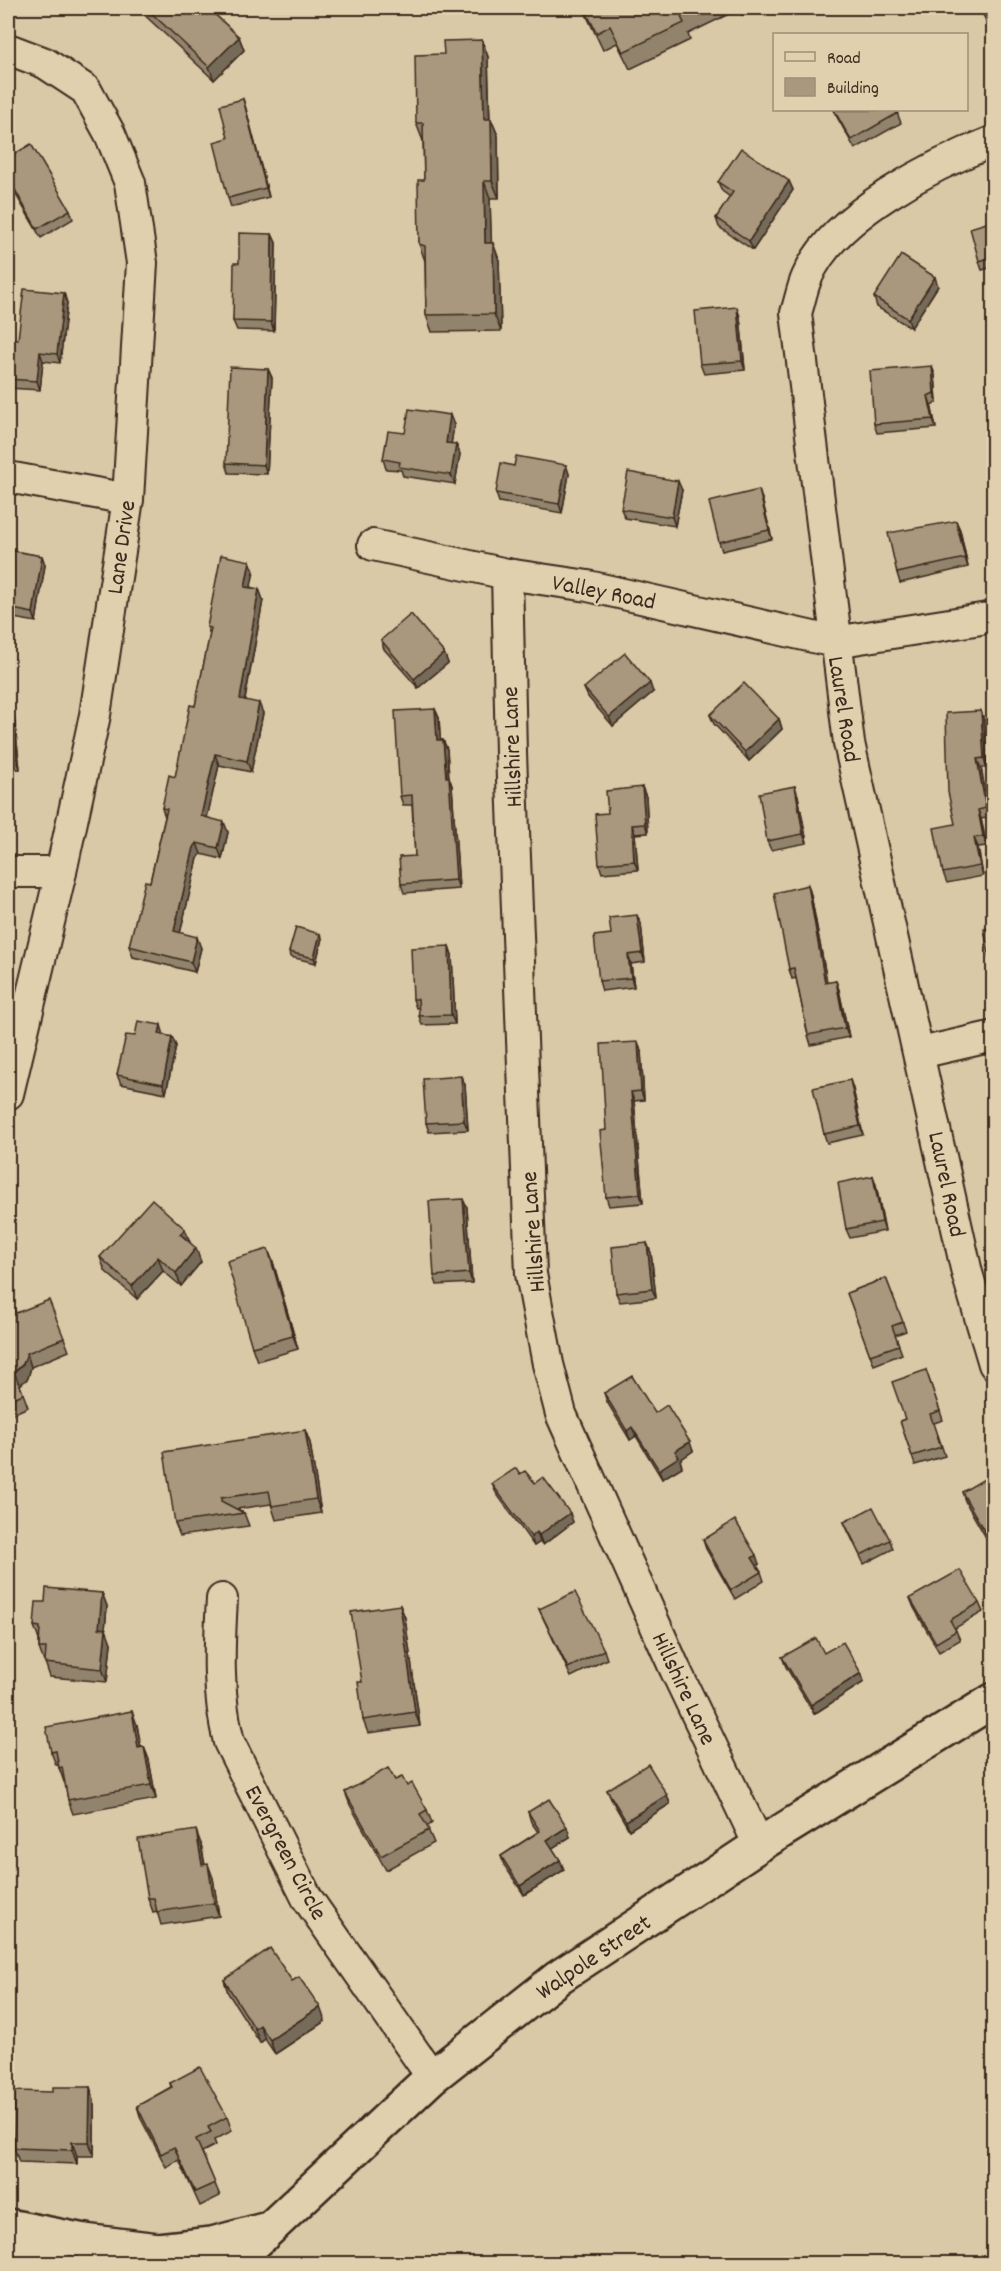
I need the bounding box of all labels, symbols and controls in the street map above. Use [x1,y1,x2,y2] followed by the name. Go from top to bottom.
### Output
[773,33,968,111] legend
[827,47,861,72] text: Road
[827,77,879,102] text: Building
[100,498,146,597] street label: Lane Drive
[549,567,658,621] street label: Valley Road
[817,654,867,765] street label: Laurel Road
[495,686,533,808] street label: Hillshire Lane
[917,1129,973,1240] street label: Laurel Road
[514,1170,556,1293] street label: Hillshire Lane
[641,1627,723,1751] street label: Hillshire Lane
[234,1780,334,1927] street label: Evergreen Circle
[530,1907,659,2010] street label: Walpole Street

